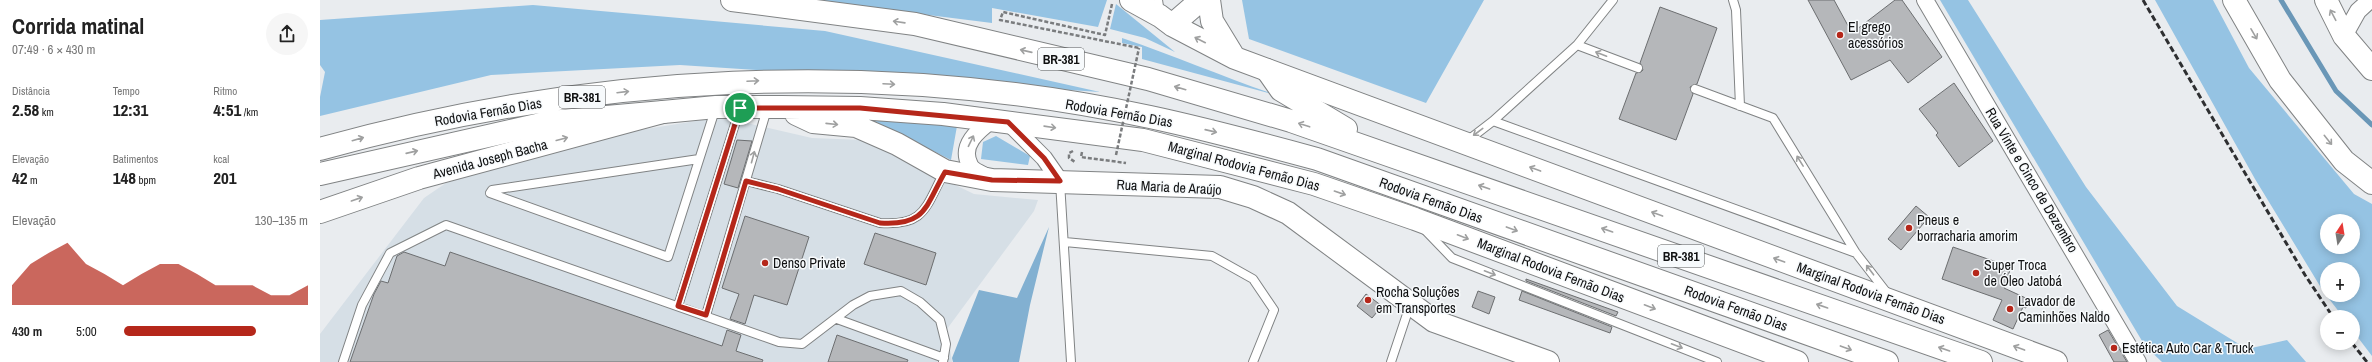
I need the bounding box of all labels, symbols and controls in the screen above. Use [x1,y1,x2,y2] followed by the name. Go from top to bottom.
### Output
[2329,9,2337,21] one-way arrow
[12,11,144,41] text: Corrida matinal
[266,13,308,55] button: share
[893,18,906,26] one-way arrow
[1848,18,1904,52] place label: El grego acessórios
[2250,28,2258,40] one-way arrow
[1835,30,1845,40] marker: El grego acessórios
[1195,36,1207,43] one-way arrow
[12,41,95,58] text: 07:49 · 6 × 430 m
[1020,46,1033,54] one-way arrow
[1038,48,1084,70] road number: BR-381
[1596,50,1608,58] one-way arrow
[746,77,759,85] one-way arrow
[882,80,895,87] one-way arrow
[12,84,50,98] text: Distância
[113,84,140,98] text: Tempo
[213,84,237,98] text: Ritmo
[1173,84,1186,92] one-way arrow
[559,86,605,108] road number: BR-381
[616,88,629,96] one-way arrow
[723,91,757,125] pin
[433,94,543,130] street label: Rodovia Fernão Dias
[1064,95,1174,131] street label: Rodovia Fernão Dias
[729,97,751,119] icon: arrive
[12,98,39,121] text: 2.58
[113,98,148,121] text: 12:31
[213,98,241,121] text: 4:51
[1982,104,2082,256] street label: Rua Vinte e Cinco de Dezembro
[39,105,54,119] text: km
[241,105,258,119] text: /km
[825,120,838,128] one-way arrow
[1298,121,1311,128] one-way arrow
[1043,124,1056,131] one-way arrow
[1204,127,1217,135] one-way arrow
[1473,128,1484,136] one-way arrow
[351,134,364,142] one-way arrow
[430,135,550,183] street label: Avenida Joseph Bacha
[556,135,569,143] one-way arrow
[968,135,975,147] one-way arrow
[2323,135,2332,146] one-way arrow
[1166,137,1322,195] street label: Marginal Rodovia Fernão Dias
[406,148,419,155] one-way arrow
[750,151,757,164] one-way arrow
[12,152,49,166] text: Elevação
[113,152,158,166] text: Batimentos
[213,152,229,166] text: kcal
[1795,155,1803,167] one-way arrow
[1530,165,1542,173] one-way arrow
[12,166,28,189] text: 42
[113,166,136,189] text: 148
[213,166,237,189] text: 201
[28,173,38,187] text: m
[136,173,156,187] text: bpm
[1377,173,1485,227] street label: Rodovia Fernão Dias
[1116,175,1222,199] street label: Rua Maria de Araújo
[1479,182,1491,190] one-way arrow
[1334,190,1347,197] one-way arrow
[351,195,363,203] one-way arrow
[1652,210,1664,218] one-way arrow
[1917,211,2018,245] place label: Pneus e borracharia amorim
[12,212,56,229] text: Elevação
[255,212,308,229] text: 130–135 m
[2320,214,2360,254] north arrow
[2320,214,2360,350] map controls
[1904,223,1914,233] marker: Pneus e borracharia amorim
[1506,225,1518,233] one-way arrow
[1600,226,1613,233] one-way arrow
[1456,234,1468,242] one-way arrow
[1475,234,1627,307] street label: Marginal Rodovia Fernão Dias
[1658,245,1704,267] road number: BR-381
[773,254,846,272] place label: Denso Private
[1774,255,1786,263] one-way arrow
[1984,256,2062,290] place label: Super Troca de Óleo Jatobá
[760,258,770,268] marker: Denso Private
[1794,258,1948,328] street label: Marginal Rodovia Fernão Dias
[2320,262,2360,302] button: +
[1865,265,1874,276] one-way arrow
[1971,268,1981,278] marker: Super Troca de Óleo Jatobá
[1484,270,1496,278] one-way arrow
[1682,281,1790,335] street label: Rodovia Fernão Dias
[1376,283,1460,317] place label: Rocha Soluções em Transportes
[2018,292,2110,326] place label: Lavador de Caminhões Naldo
[1363,295,1373,305] marker: Rocha Soluções em Transportes
[1816,301,1828,309] one-way arrow
[1643,304,1655,312] one-way arrow
[2005,304,2015,314] marker: Lavador de Caminhões Naldo
[2320,310,2360,350] button: −
[12,323,42,340] text: 430 m
[76,323,97,340] text: 5:00
[2122,339,2254,357] place label: Estética Auto Car & Truck
[1670,343,1682,351] one-way arrow
[2109,343,2119,353] marker: Estética Auto Car & Truck
[1840,344,1852,352] one-way arrow
[2014,344,2026,352] one-way arrow
[1938,345,1951,352] one-way arrow

